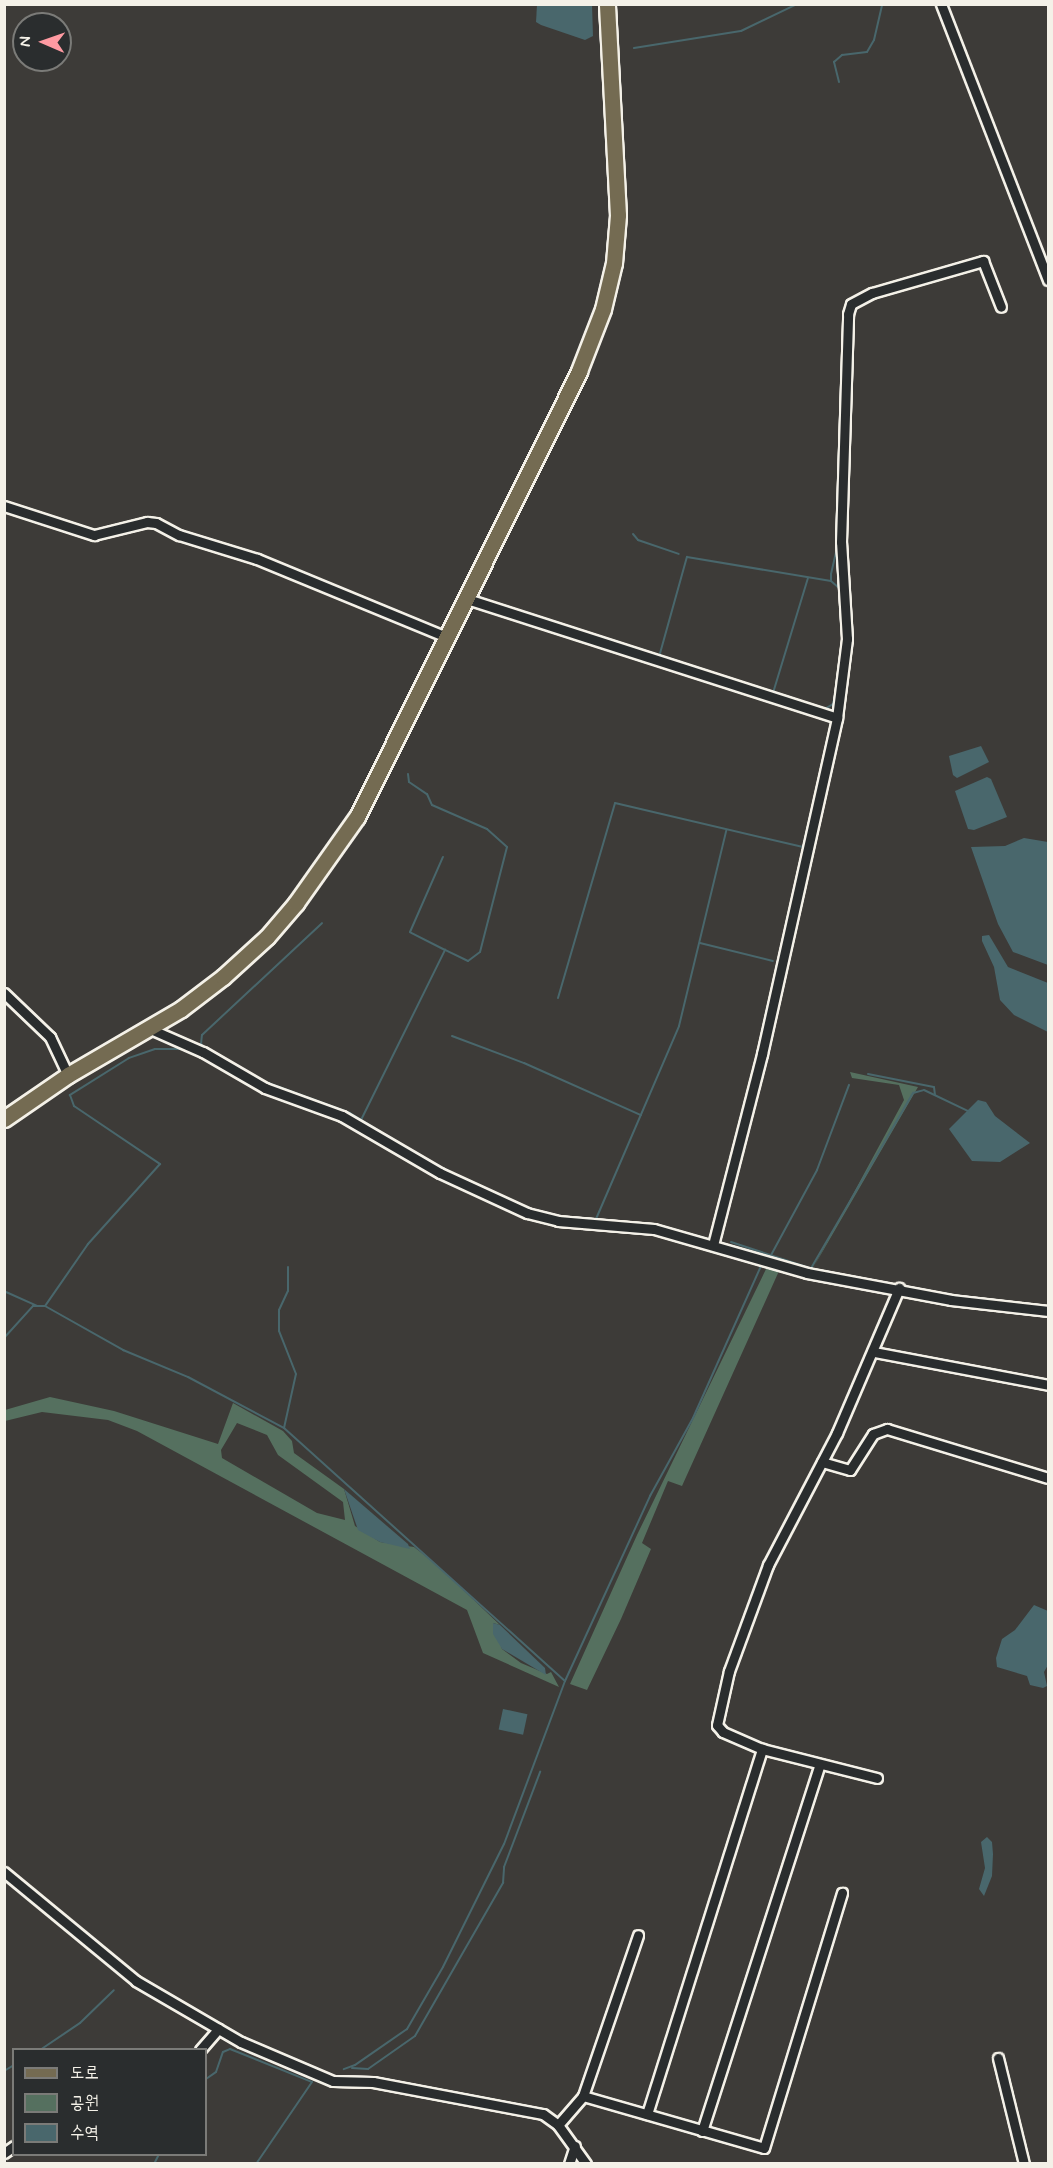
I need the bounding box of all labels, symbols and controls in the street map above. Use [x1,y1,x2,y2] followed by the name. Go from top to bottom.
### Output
[12,12,72,72] north arrow
[15,36,36,47] text: N
[12,2048,207,2156] legend
[70,2061,99,2085] text: 도로
[70,2091,99,2115] text: 공원
[70,2121,99,2145] text: 수역

